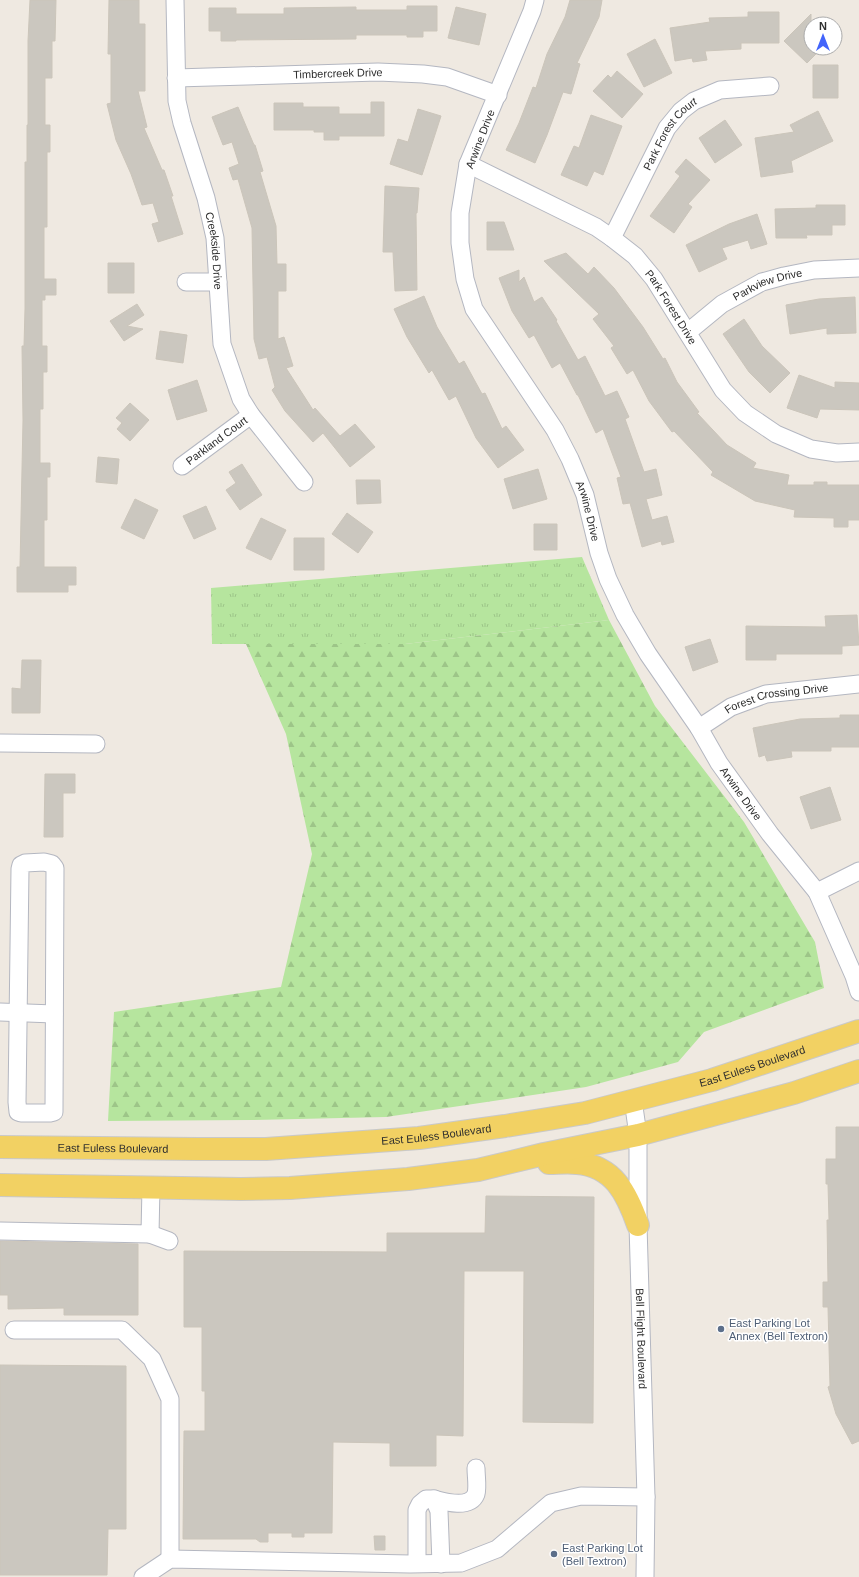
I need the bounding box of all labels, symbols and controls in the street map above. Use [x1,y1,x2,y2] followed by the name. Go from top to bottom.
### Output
[803,16,843,56] north arrow
[819,20,827,32] text: N
[293,66,383,81] street label: Timbercreek Drive
[641,95,698,172] street label: Park Forest Court
[463,108,497,170] street label: Arwine Drive
[203,211,224,290] street label: Creekside Drive
[643,267,699,346] street label: Park Forest Drive
[731,267,803,303] street label: Parkview Drive
[183,414,250,467] street label: Parkland Court
[574,479,602,542] street label: Arwine Drive
[722,681,829,716] street label: Forest Crossing Drive
[718,765,764,822] street label: Arwine Drive
[698,1043,807,1089] street label: East Euless Boulevard
[381,1122,492,1147] street label: East Euless Boulevard
[58,1142,168,1155] street label: East Euless Boulevard
[634,1288,649,1389] street label: Bell Flight Boulevard
[729,1317,828,1342] place label: East Parking Lot Annex (Bell Textron)
[716,1324,726,1334] marker: East Parking Lot Annex (Bell Textron)
[562,1542,643,1567] place label: East Parking Lot (Bell Textron)
[549,1549,559,1559] marker: East Parking Lot (Bell Textron)

